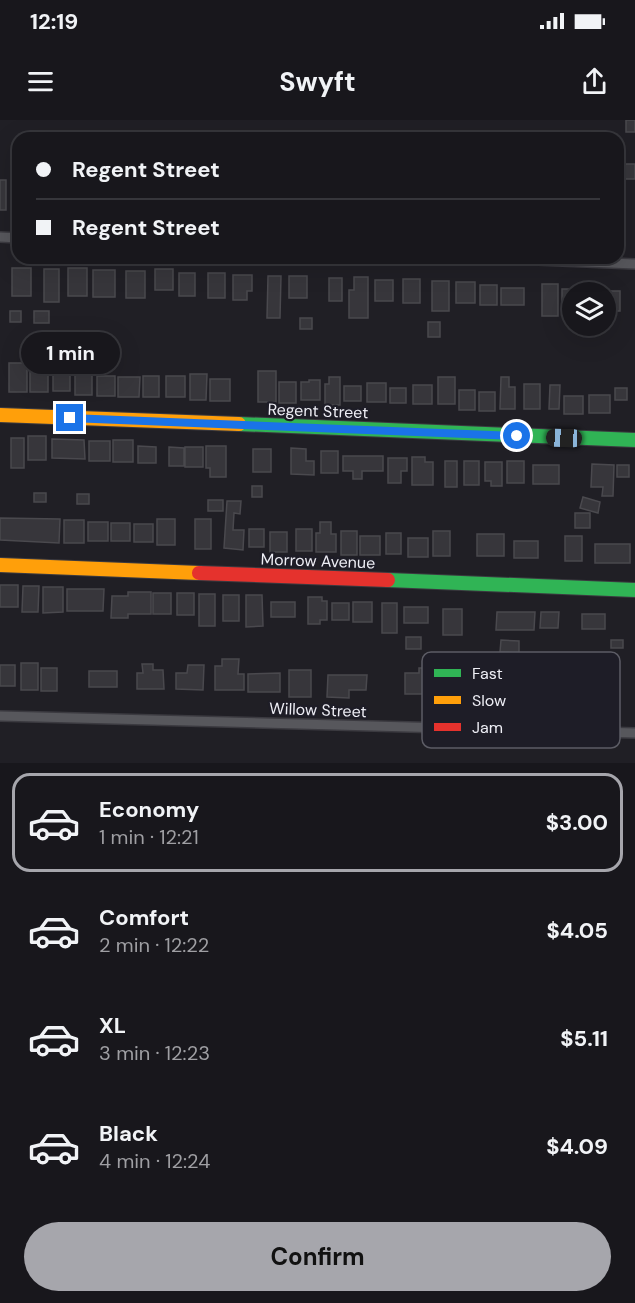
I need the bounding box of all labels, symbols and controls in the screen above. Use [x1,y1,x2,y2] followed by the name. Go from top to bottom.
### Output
[30,7,78,36] text: 12:19
[279,64,356,99] text: Swyft
[24,65,57,98] icon: menu
[578,65,611,98] icon: share
[72,155,220,184] text: Regent Street
[72,213,220,242] text: Regent Street
[562,282,616,336] map controls
[562,282,616,336] button: layers
[20,331,119,373] callout: 1 min
[46,340,95,366] text: 1 min
[267,399,369,423] street label: Regent Street
[56,404,83,431] route end
[503,422,530,449] route start
[546,428,582,448] car
[260,549,376,573] street label: Morrow Avenue
[422,652,620,748] legend
[472,663,503,684] text: Fast
[472,690,506,711] text: Slow
[269,698,367,722] street label: Willow Street
[472,717,503,738] text: Jam
[99,795,199,824] text: Economy
[27,796,81,850] icon: car
[546,808,608,837] text: $3.00
[99,824,199,850] text: 1 min · 12:21
[99,903,189,932] text: Comfort
[27,904,81,958] icon: car
[547,916,608,945] text: $4.05
[99,932,209,958] text: 2 min · 12:22
[99,1011,126,1040] text: XL
[27,1012,81,1066] icon: car
[560,1024,608,1053] text: $5.11
[99,1040,210,1066] text: 3 min · 12:23
[99,1119,158,1148] text: Black
[27,1120,81,1174] icon: car
[546,1132,608,1161] text: $4.09
[99,1148,210,1174] text: 4 min · 12:24
[24,1222,611,1291] button: Confirm

